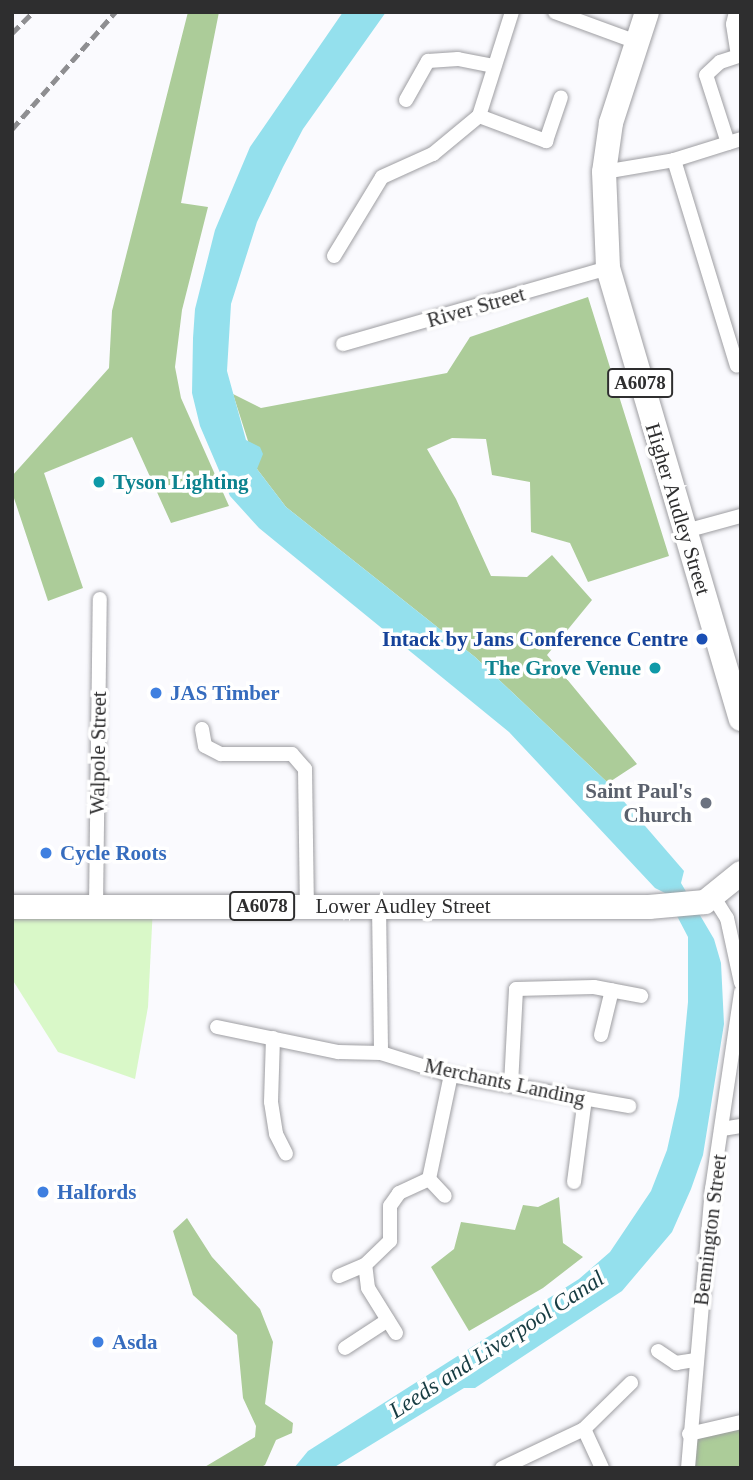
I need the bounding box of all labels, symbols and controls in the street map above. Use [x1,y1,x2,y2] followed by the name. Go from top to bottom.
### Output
[424,281,528,333] street label: River Street
[607,368,673,398] road number: A6078
[640,419,716,599] street label: Higher Audley Street
[113,469,249,495] place label: Tyson Lighting
[91,474,107,490] marker: Tyson Lighting
[382,626,688,652] place label: Intack by Jans Conference Centre
[694,631,710,647] marker: Intack by Jans Conference Centre
[485,655,641,681] place label: The Grove Venue
[647,660,663,676] marker: The Grove Venue
[170,680,280,706] place label: JAS Timber
[148,685,164,701] marker: JAS Timber
[84,691,112,815] street label: Walpole Street
[585,778,692,828] place label: Saint Paul's Church
[698,795,714,811] marker: Saint Paul's Church
[60,840,167,866] place label: Cycle Roots
[38,845,54,861] marker: Cycle Roots
[229,890,295,922] road number: A6078
[315,893,491,919] street label: Lower Audley Street
[422,1053,588,1111] street label: Merchants Landing
[688,1153,732,1307] street label: Bennington Street
[57,1179,136,1205] place label: Halfords
[35,1184,51,1200] marker: Halfords
[384,1265,610,1425] water label: Leeds and Liverpool Canal
[112,1329,158,1355] place label: Asda
[90,1334,106,1350] marker: Asda

